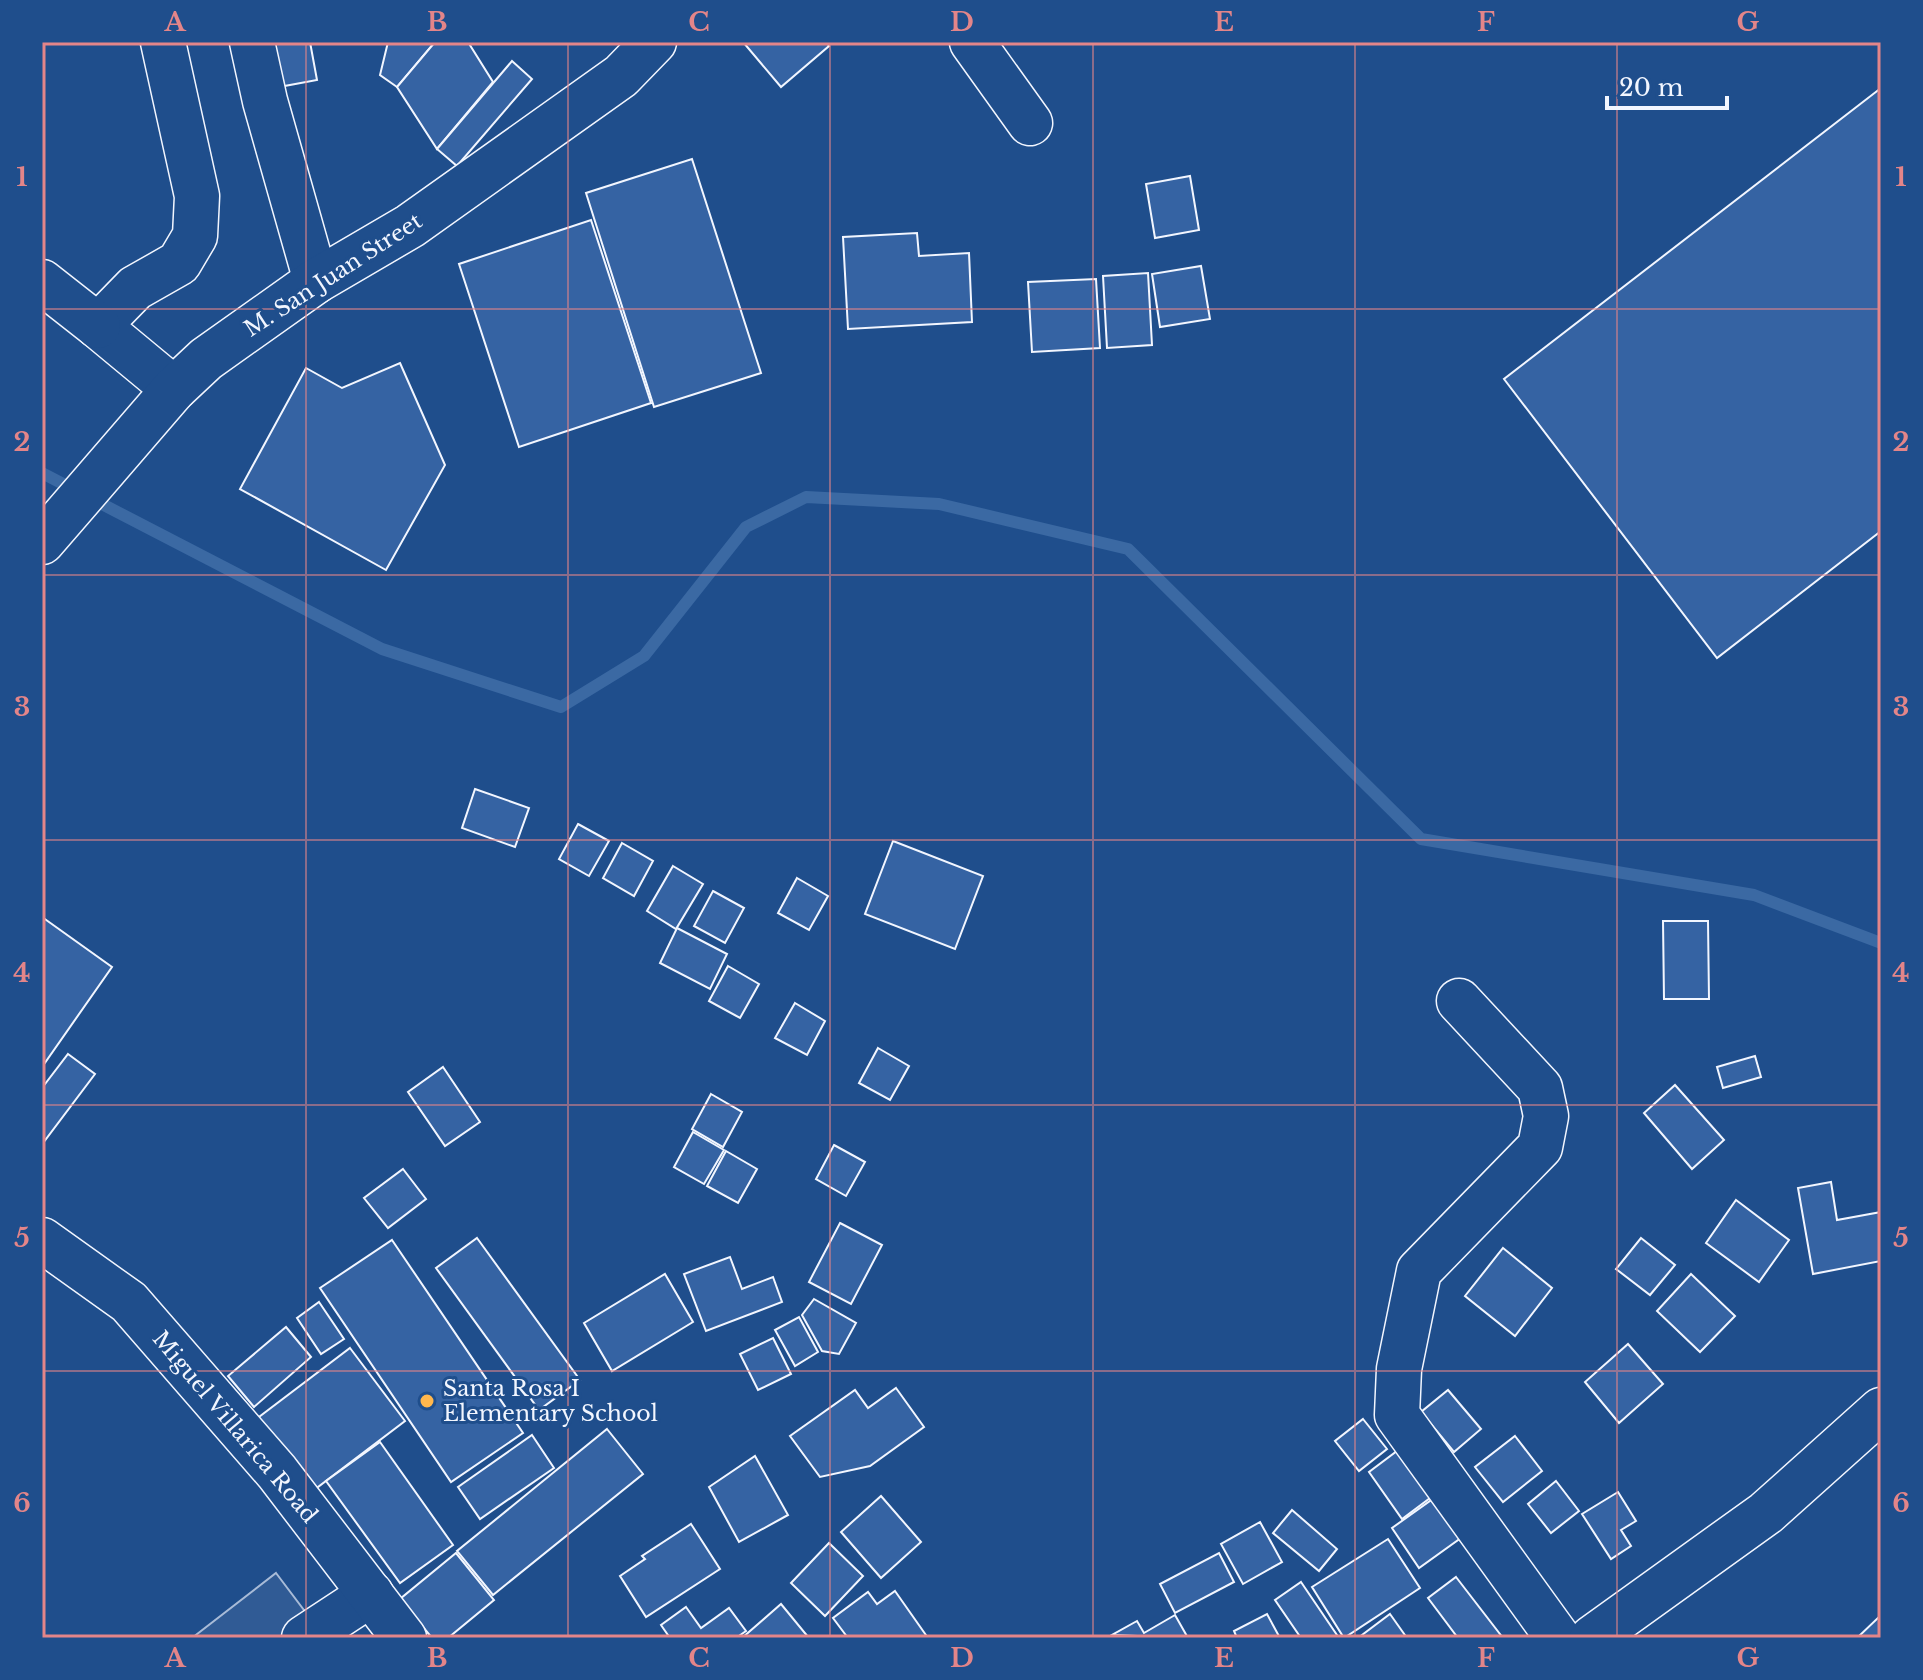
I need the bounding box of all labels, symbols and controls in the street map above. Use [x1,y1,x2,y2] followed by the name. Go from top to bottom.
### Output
[163,6,186,38] text: A
[427,6,447,38] text: B
[688,6,710,38] text: C
[950,6,974,38] text: D
[1214,6,1234,38] text: E
[1477,6,1495,38] text: F
[1737,6,1760,38] text: G
[1607,60,1727,110] scale bar
[1619,73,1684,102] text: 20 m
[16,161,28,193] text: 1
[1895,161,1907,193] text: 1
[239,207,428,343] street label: M. San Juan Street
[14,426,30,458] text: 2
[1893,426,1909,458] text: 2
[14,691,30,723] text: 3
[1893,691,1909,723] text: 3
[13,957,31,989] text: 4
[1892,957,1910,989] text: 4
[14,1222,30,1254] text: 5
[1893,1222,1909,1254] text: 5
[147,1326,323,1529] street label: Miguel Villarica Road
[443,1375,658,1427] place label: Santa Rosa I Elementary School
[418,1392,436,1410] marker: Santa Rosa I Elementary School
[13,1487,31,1519] text: 6
[1892,1487,1910,1519] text: 6
[163,1642,186,1674] text: A
[427,1642,447,1674] text: B
[688,1642,710,1674] text: C
[950,1642,974,1674] text: D
[1214,1642,1234,1674] text: E
[1477,1642,1495,1674] text: F
[1737,1642,1760,1674] text: G

